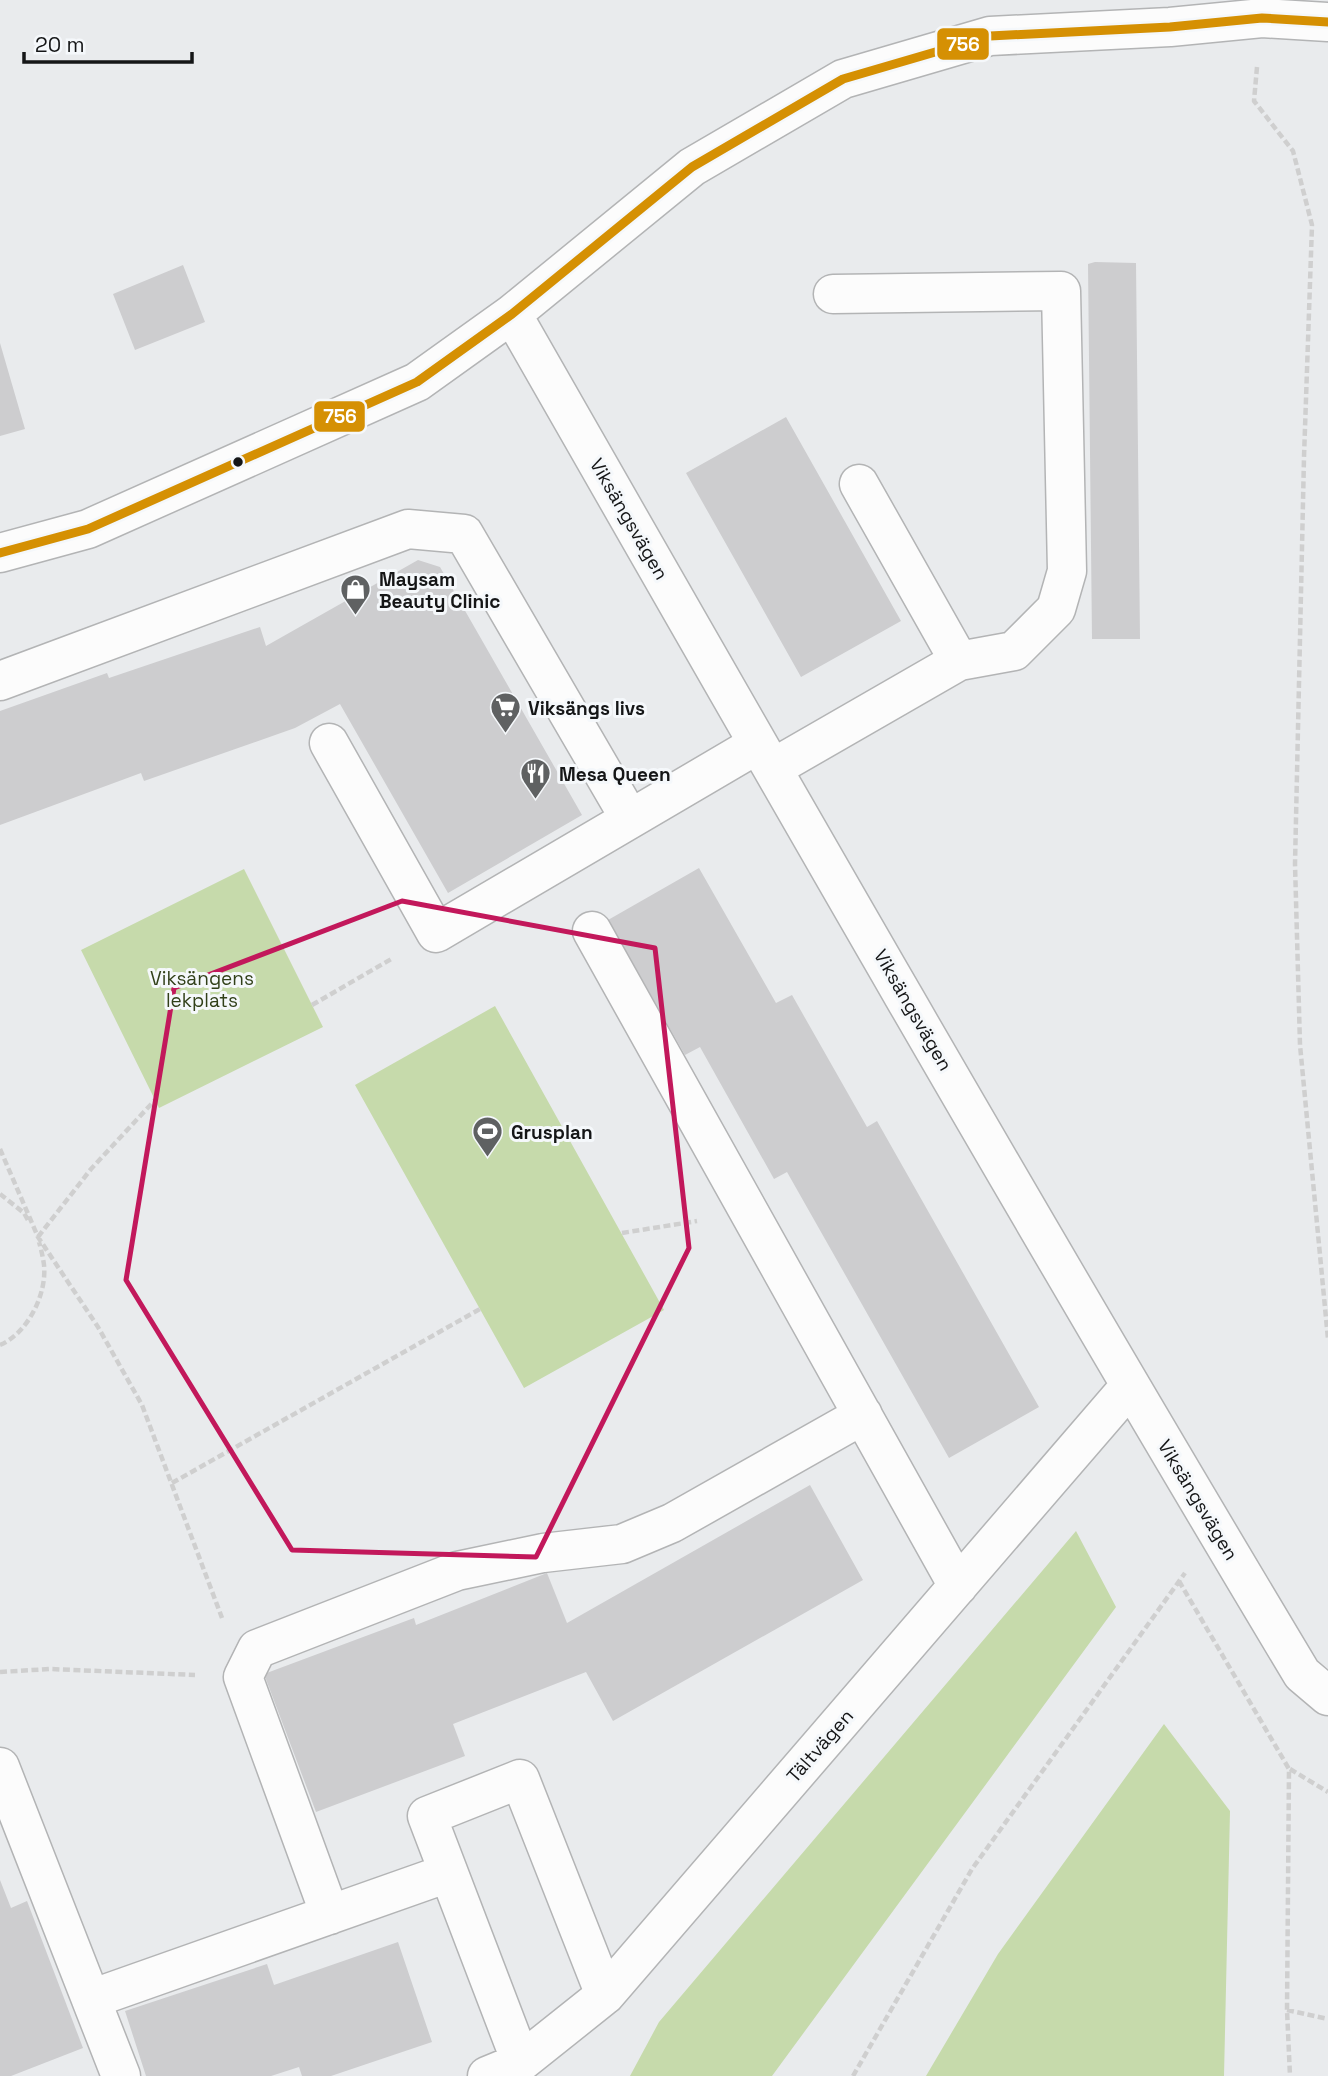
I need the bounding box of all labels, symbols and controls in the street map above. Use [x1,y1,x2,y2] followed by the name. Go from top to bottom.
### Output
[24,21,192,65] scale bar
[936,27,990,61] line badge: 756
[35,31,85,58] text: 20 m
[946,32,980,57] text: 756
[313,400,366,433] line badge: 756
[323,404,357,429] text: 756
[584,454,674,584] street label: Viksängsvägen
[231,455,245,469] unlabelled marker
[379,567,500,614] place label: Maysam Beauty Clinic
[339,573,373,617] shop icon: Maysam Beauty Clinic
[488,691,522,735] supermarket icon: Viksängs livs
[528,696,645,721] place label: Viksängs livs
[519,757,553,801] restaurant icon: Mesa Queen
[559,762,671,787] place label: Mesa Queen
[868,945,958,1075] street label: Viksängsvägen
[150,966,254,1013] park label: Viksängens lekplats
[471,1115,505,1159] sports icon: Grusplan
[511,1120,593,1145] place label: Grusplan
[1152,1435,1244,1565] street label: Viksängsvägen
[781,1704,859,1788] street label: Tältvägen

